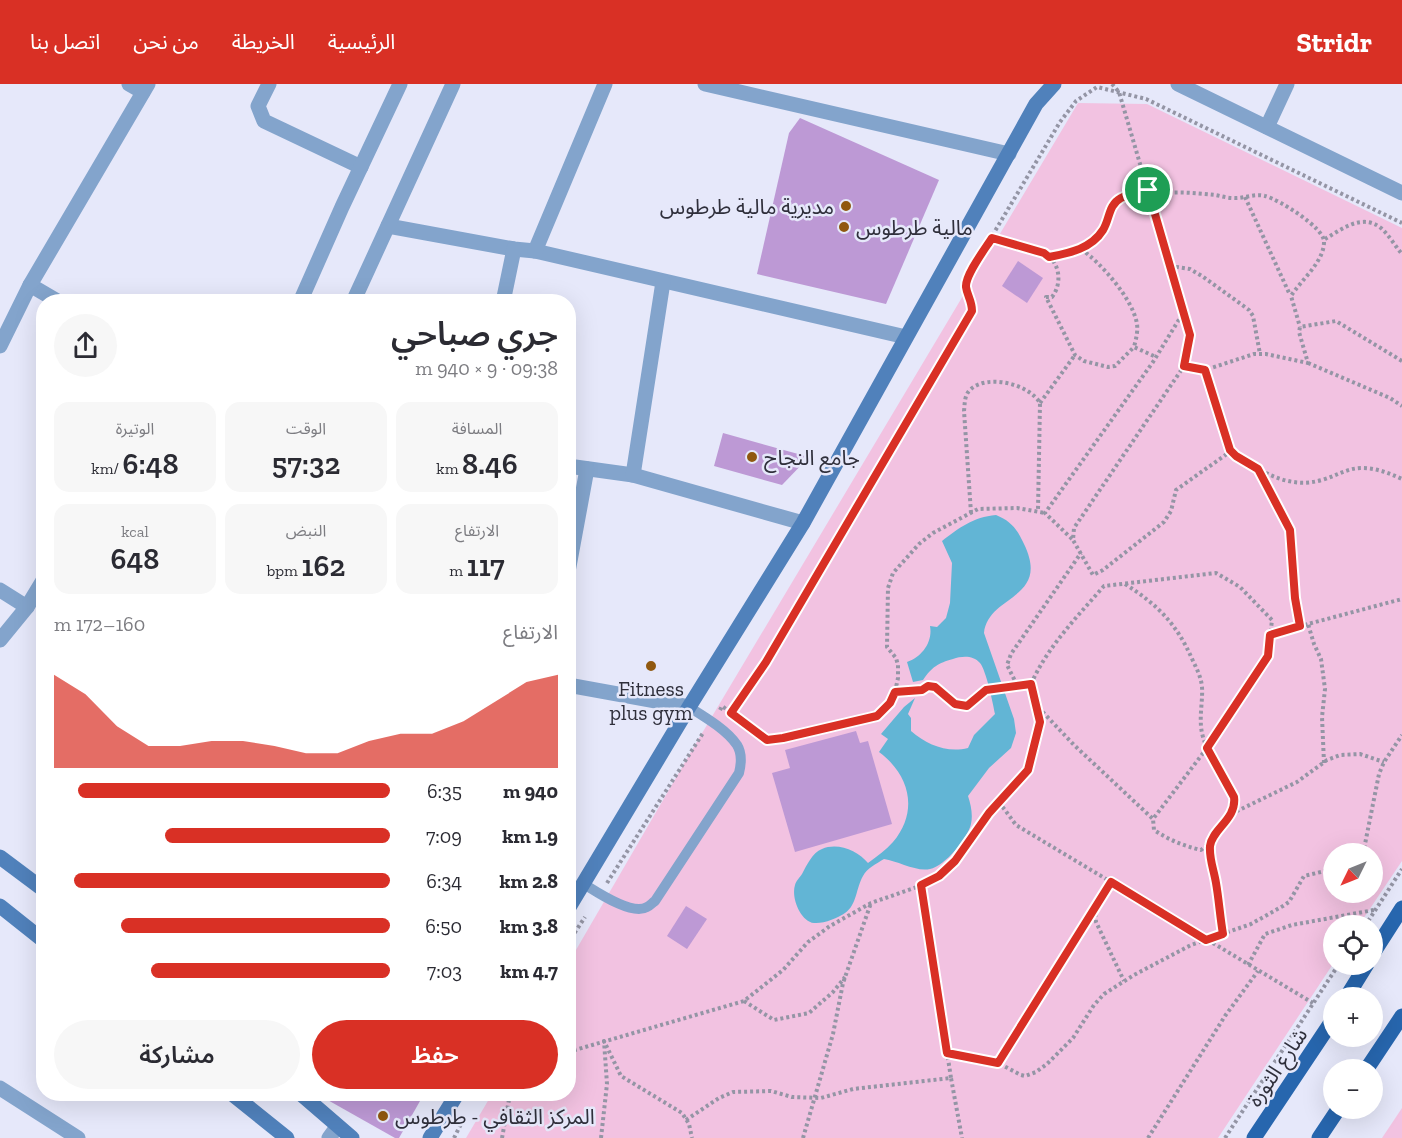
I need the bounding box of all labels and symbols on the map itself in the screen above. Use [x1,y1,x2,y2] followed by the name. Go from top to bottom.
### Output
[1122,164,1173,215] pin
[660,194,834,219] place label: مديرية مالية طرطوس
[839,199,853,213] marker: مديرية مالية طرطوس
[856,215,973,240] place label: مالية طرطوس
[837,220,851,234] marker: مالية طرطوس
[764,445,860,473] place label: جامع النجاح
[745,450,759,464] marker: جامع النجاح
[644,659,658,673] marker: Fitness plus gym
[609,676,693,725] place label: Fitness plus gym
[1323,843,1383,903] north arrow
[1242,1023,1315,1113] street label: شارع الثورة
[395,1104,595,1132] place label: المركز الثقافي - طرطوس
[376,1109,390,1123] marker: المركز الثقافي - طرطوس

